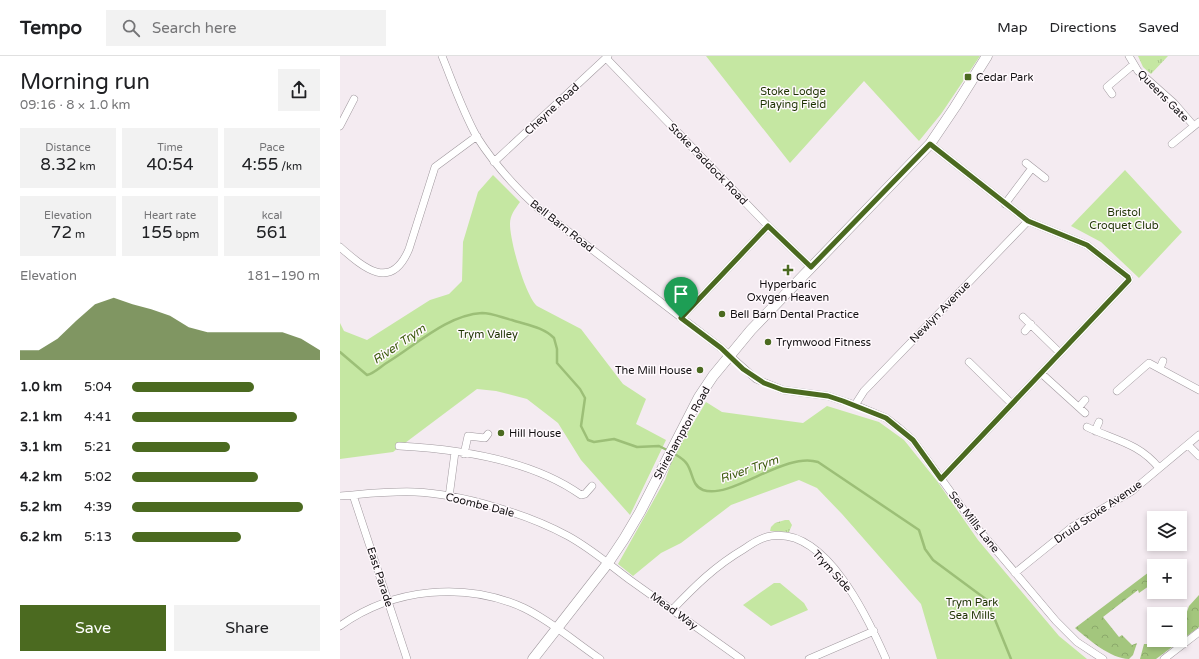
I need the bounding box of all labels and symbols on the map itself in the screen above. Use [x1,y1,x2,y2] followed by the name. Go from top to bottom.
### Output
[1135,68,1191,124] street label: Queens Gate
[976,71,1033,84] place label: Cedar Park
[963,72,973,82] marker: Cedar Park
[522,80,582,138] street label: Cheyne Road
[760,85,826,111] park label: Stoke Lodge Playing Field
[666,120,750,208] street label: Stoke Paddock Road
[528,197,597,255] street label: Bell Barn Road
[1089,206,1159,232] park label: Bristol Croquet Club
[782,264,794,276] marker: Hyperbaric Oxygen Heaven
[664,277,698,318] pin
[747,278,829,304] place label: Hyperbaric Oxygen Heaven
[907,278,973,346] street label: Newlyn Avenue
[730,308,859,321] place label: Bell Barn Dental Practice
[717,309,727,319] marker: Bell Barn Dental Practice
[370,321,429,367] water label: River Trym
[458,328,518,341] park label: Trym Valley
[776,336,871,349] place label: Trymwood Fitness
[763,337,773,347] marker: Trymwood Fitness
[615,364,692,377] place label: The Mill House
[695,365,705,375] marker: The Mill House
[651,384,713,482] street label: Shirehampton Road
[509,427,561,440] place label: Hill House
[496,428,506,438] marker: Hill House
[718,452,781,486] water label: River Trym
[1052,478,1144,546] street label: Druid Stoke Avenue
[946,489,1002,555] street label: Sea Mills Lane
[444,490,516,520] street label: Coombe Dale
[364,545,396,609] street label: East Parade
[810,547,854,595] street label: Trym Side
[648,589,700,633] street label: Mead Way
[946,596,998,622] park label: Trym Park Sea Mills

